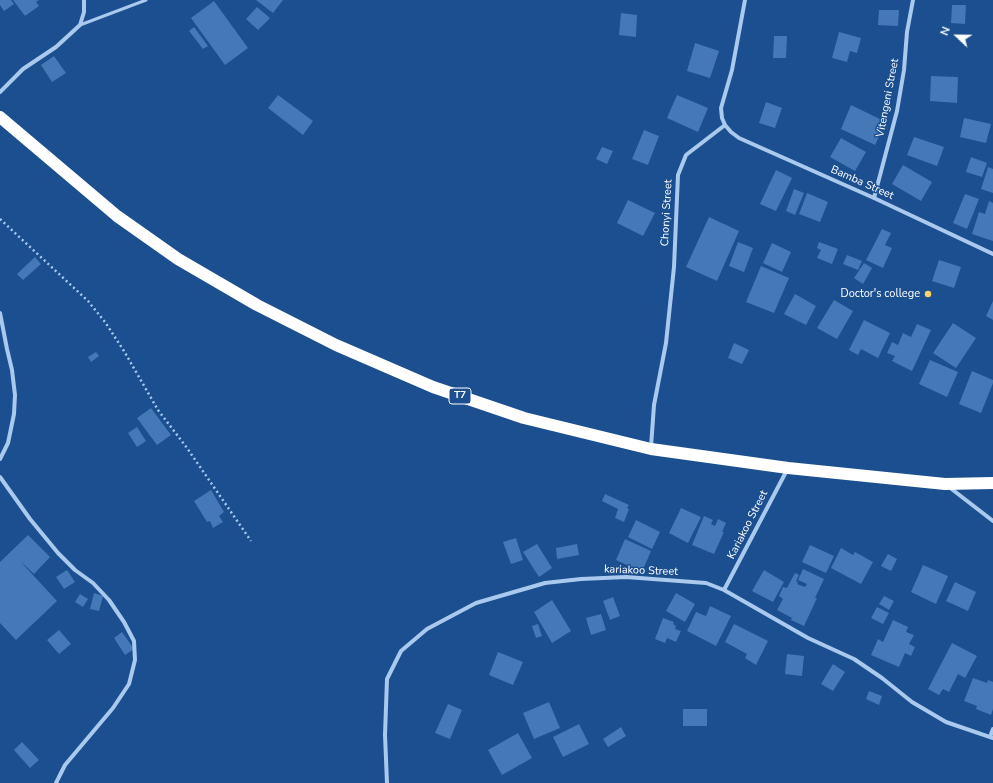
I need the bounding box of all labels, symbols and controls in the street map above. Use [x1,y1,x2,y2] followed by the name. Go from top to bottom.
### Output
[937,16,977,56] north arrow
[937,25,954,38] text: N
[874,57,902,139] street label: Vitengeni Street
[828,163,896,203] street label: Bamba Street
[659,179,675,247] street label: Chonyi Street
[841,287,920,301] place label: Doctor's college
[923,289,933,299] marker: Doctor's college
[449,388,471,404] road number: T7
[725,488,771,562] street label: Kariakoo Street
[604,563,678,579] street label: kariakoo Street

